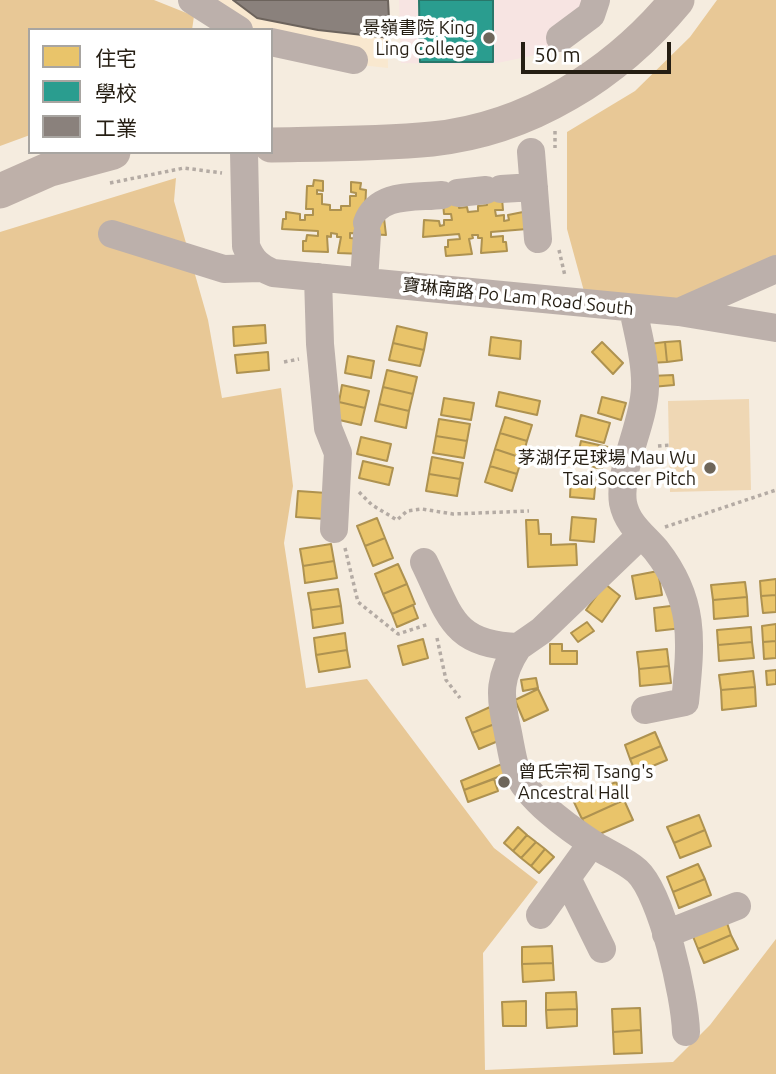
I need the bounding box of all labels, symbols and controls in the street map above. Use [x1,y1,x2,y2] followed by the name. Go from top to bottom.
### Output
[363,17,475,60] place label: 景嶺書院 King Ling College
[28,28,273,154] legend
[524,28,674,72] scale bar
[481,30,497,46] marker: 景嶺書院 King Ling College
[534,42,581,66] text: 50 m
[95,46,137,70] text: 住宅
[95,81,137,105] text: 學校
[95,116,137,140] text: 工業
[401,274,635,320] street label: 寶琳南路 Po Lam Road South
[518,447,696,490] place label: 茅湖仔足球場 Mau Wu Tsai Soccer Pitch
[702,460,718,476] marker: 茅湖仔足球場 Mau Wu Tsai Soccer Pitch
[518,761,653,804] place label: 曾氏宗祠 Tsang's Ancestral Hall
[496,774,512,790] marker: 曾氏宗祠 Tsang's Ancestral Hall

